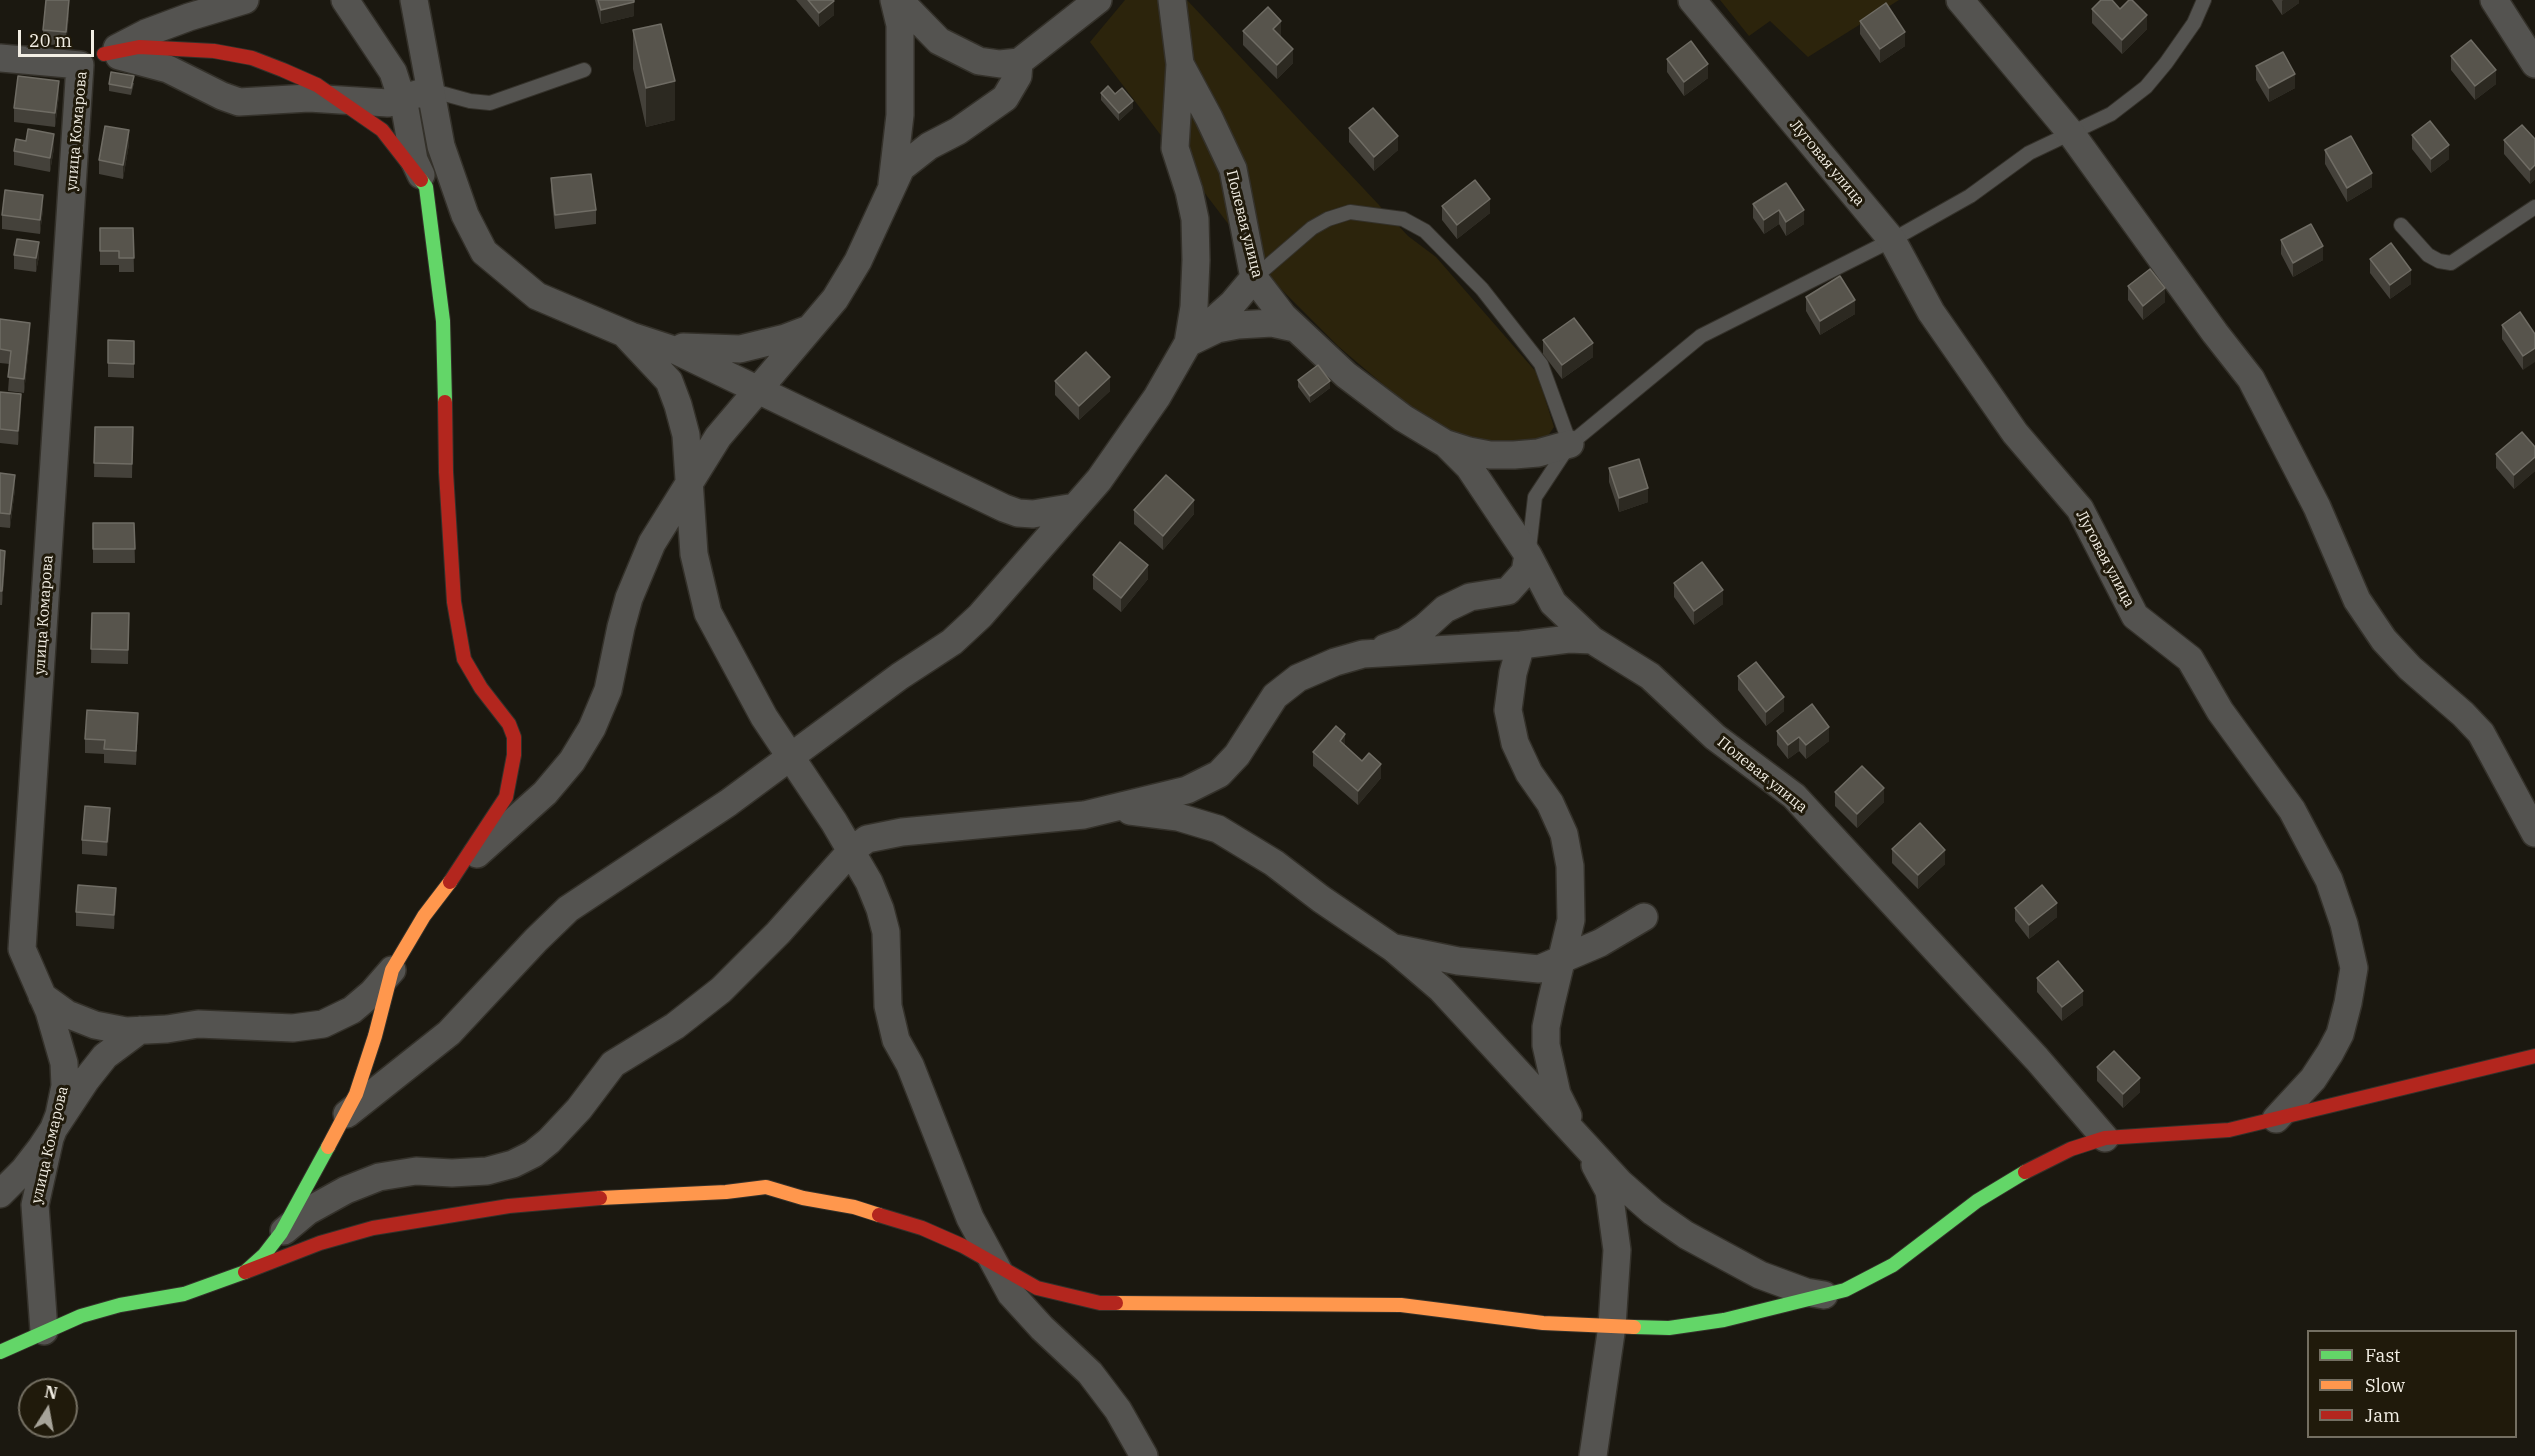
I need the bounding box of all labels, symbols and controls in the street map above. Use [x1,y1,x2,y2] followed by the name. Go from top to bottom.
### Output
[21,18,98,56] scale bar
[29,29,72,52] text: 20 m
[63,70,91,192] street label: улица Комарова
[1786,116,1868,210] street label: Луговая улица
[1222,168,1266,280] street label: Полевая улица
[2072,507,2138,611] street label: Луговая улица
[31,554,57,676] street label: улица Комарова
[1713,733,1811,817] street label: Полевая улица
[28,1084,72,1206] street label: улица Комарова
[2307,1330,2517,1438] legend
[2365,1344,2400,1367] text: Fast
[2365,1374,2405,1397] text: Slow
[18,1378,78,1438] north arrow
[43,1381,59,1403] text: N
[2365,1404,2400,1427] text: Jam

